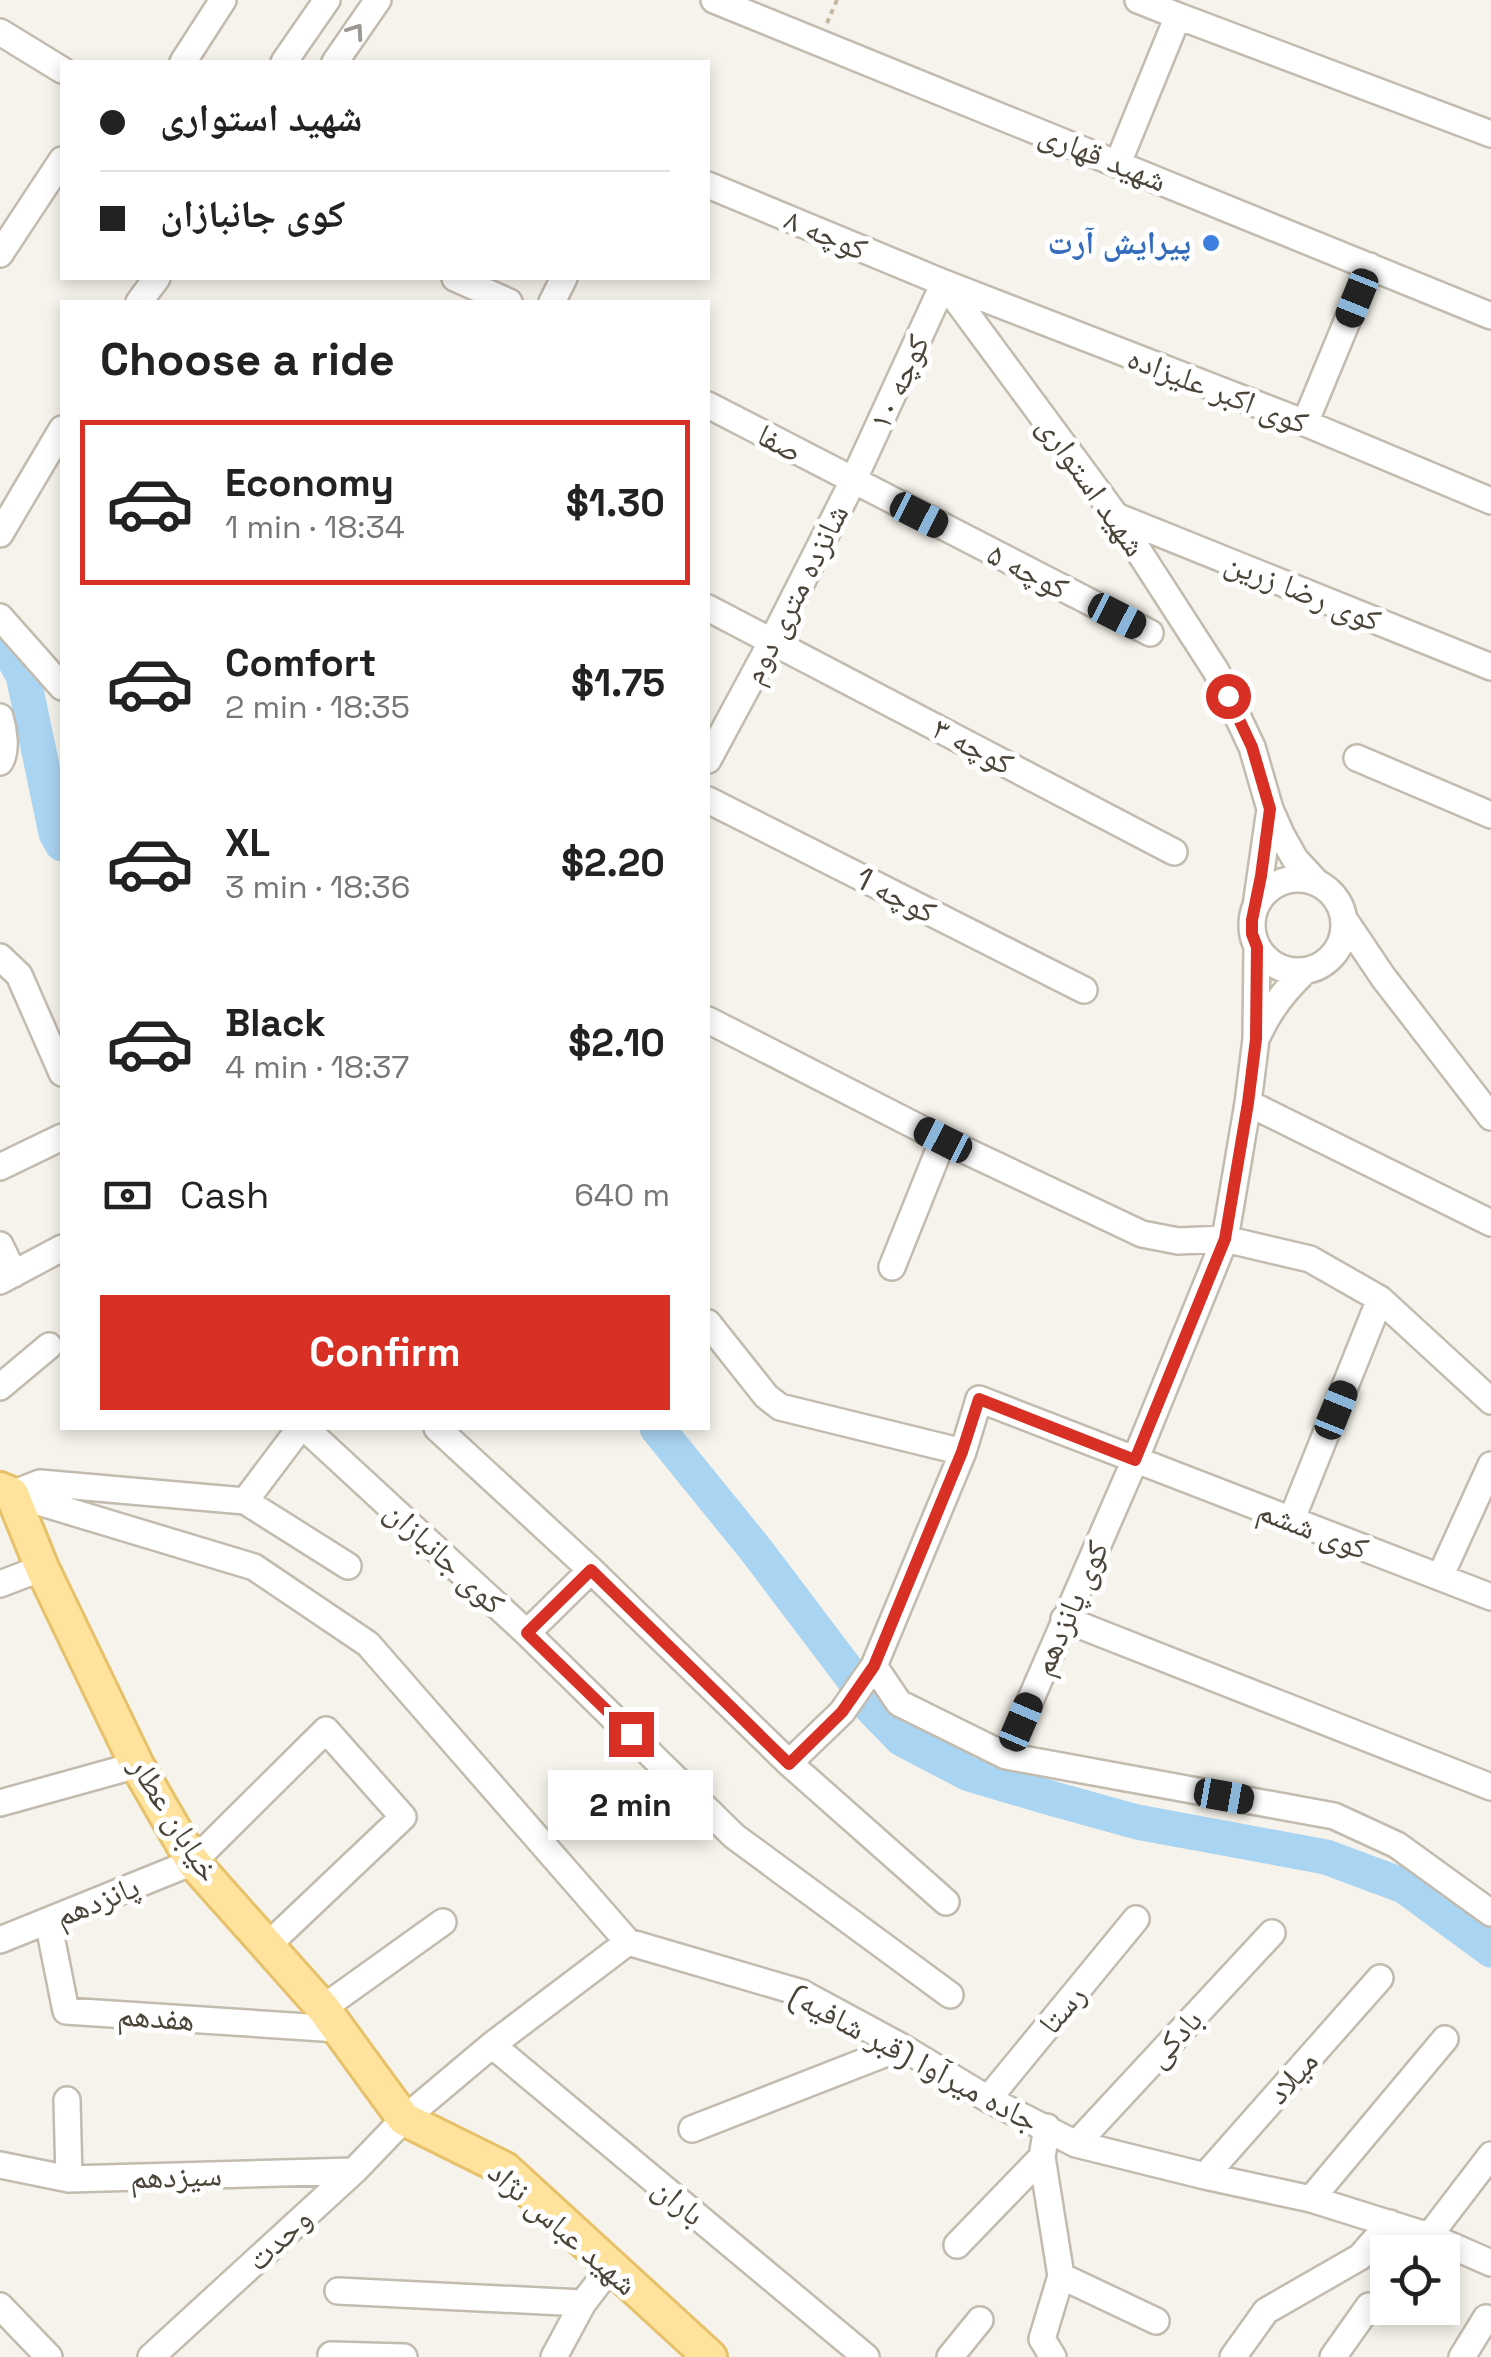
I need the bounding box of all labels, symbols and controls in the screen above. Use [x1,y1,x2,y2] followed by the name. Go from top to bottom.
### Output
[344,24,362,43] one-way arrow
[160,94,362,142] text: شهید استواری
[1033,113,1173,201] street label: شهید قهاری
[160,190,345,238] text: کوی جانبازان
[779,199,873,269] street label: کوچه ۸
[1047,223,1191,263] place label: پیرایش آرت
[1200,232,1222,254] marker: پیرایش آرت
[1332,265,1382,331] car
[860,328,938,436] street label: کوچه ۱۰
[100,331,395,388] text: Choose a ride
[1122,337,1314,443] street label: کوی اکبر علیزاده
[1029,408,1155,564] street label: شهید استواری
[750,415,810,471] street label: صفا
[105,458,195,548] icon: car
[225,459,394,507] text: Economy
[566,479,665,527] text: $1.30
[885,488,953,542] car
[733,497,858,691] street label: شانزده متری دوم
[225,507,405,547] text: 1 min · 18:34
[981,534,1075,608] street label: کوچه ۵
[1219,542,1387,640] street label: کوی رضا زرین
[1083,589,1151,643] car
[105,638,195,728] icon: car
[225,639,376,687] text: Comfort
[571,659,665,707] text: $1.75
[1206,674,1251,719] route start
[225,687,410,727] text: 2 min · 18:35
[926,708,1020,784] street label: کوچه ۳
[105,818,195,908] icon: car
[225,819,270,867] text: XL
[561,839,665,887] text: $2.20
[849,858,943,932] street label: کوچه 1
[225,867,410,907] text: 3 min · 18:36
[105,998,195,1088] icon: car
[225,999,326,1047] text: Black
[568,1019,665,1067] text: $2.10
[225,1047,409,1087] text: 4 min · 18:37
[909,1113,977,1167] car
[100,1168,155,1223] icon: cash
[180,1171,269,1219] text: Cash
[574,1175,670,1215] text: 640 m
[100,1295,670,1410] button: Confirm
[1311,1377,1361,1443] car
[1252,1490,1374,1569] street label: کوی ششم
[377,1491,513,1623] street label: کوی جانبازان
[1023,1534,1118,1682] street label: کوی پانزدهم
[995,1689,1047,1755] car
[609,1712,654,1757] route end
[120,1748,229,1889] street label: خیابان عطار
[548,1769,714,1839] callout: 2 min
[1192,1776,1256,1816] car
[589,1785,672,1825] text: 2 min
[49,1866,145,1937] street label: پانزدهم
[782,1975,1046,2141] street label: جاده میرآوا (قبر شافیه)
[1030,1976,1094,2042] street label: رستا
[116,1994,196,2041] street label: هفدهم
[1137,2000,1211,2076] street label: بادکی
[1257,2042,1327,2112] street label: میلاد
[480,2152,646,2304] street label: شهید عباس نژاد
[129,2154,223,2199] street label: سیزدهم
[645,2168,713,2234] street label: باران
[238,2199,320,2279] street label: وحدت
[1370,2235,1460,2325] map controls
[1370,2235,1460,2325] button: locate

